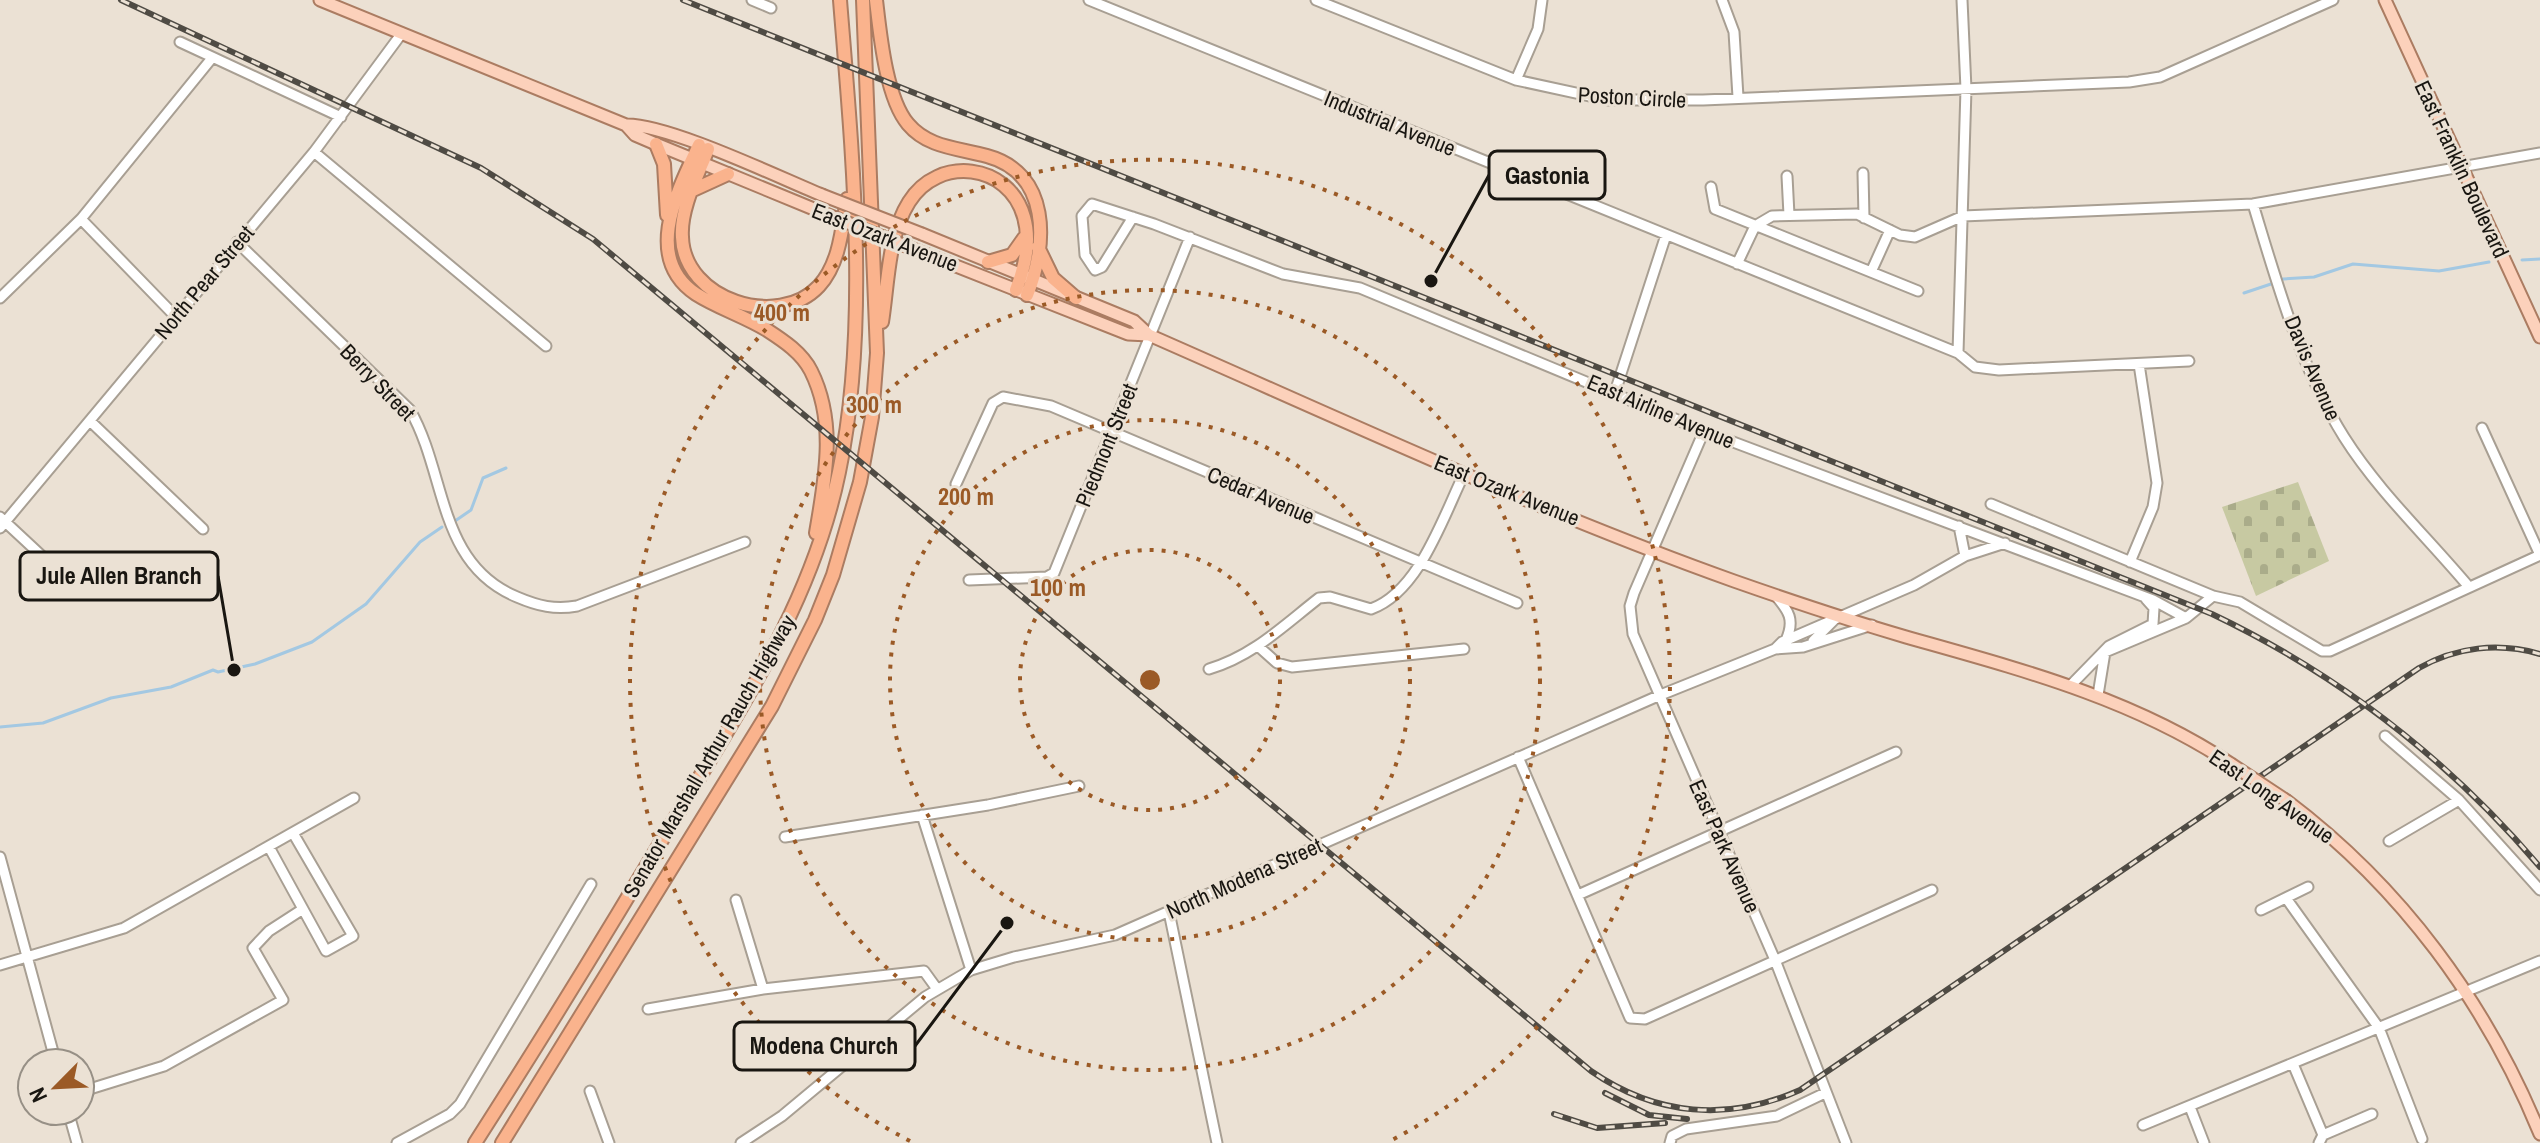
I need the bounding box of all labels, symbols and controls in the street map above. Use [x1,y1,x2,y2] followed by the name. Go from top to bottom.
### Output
[2408,75,2516,263] street label: East Franklin Boulevard
[1577,79,1687,115] street label: Poston Circle
[1320,83,1460,163] street label: Industrial Avenue
[1489,151,1605,199] callout: Gastonia
[1505,159,1589,191] text: Gastonia
[808,195,962,279] street label: East Ozark Avenue
[147,219,261,345] street label: North Pear Street
[754,296,810,328] text: 400 m
[2278,311,2348,425] street label: Davis Avenue
[334,337,422,427] street label: Berry Street
[1583,366,1739,456] street label: East Airline Avenue
[1068,379,1144,511] street label: Piedmont Street
[846,388,902,420] text: 300 m
[1430,447,1584,533] street label: East Ozark Avenue
[1203,459,1319,531] street label: Cedar Avenue
[938,480,994,512] text: 200 m
[20,552,218,600] callout: Jule Allen Branch
[36,559,202,591] text: Jule Allen Branch
[1030,571,1086,603] text: 100 m
[616,609,802,903] street label: Senator Marshall Arthur Rauch Highway
[1136,666,1164,694] centre of rings
[2204,742,2340,850] street label: East Long Avenue
[1682,775,1768,917] street label: East Park Avenue
[1161,830,1327,926] street label: North Modena Street
[734,1022,915,1070] callout: Modena Church
[750,1029,898,1061] text: Modena Church
[16,1047,96,1127] north arrow
[21,1083,54,1107] text: N

